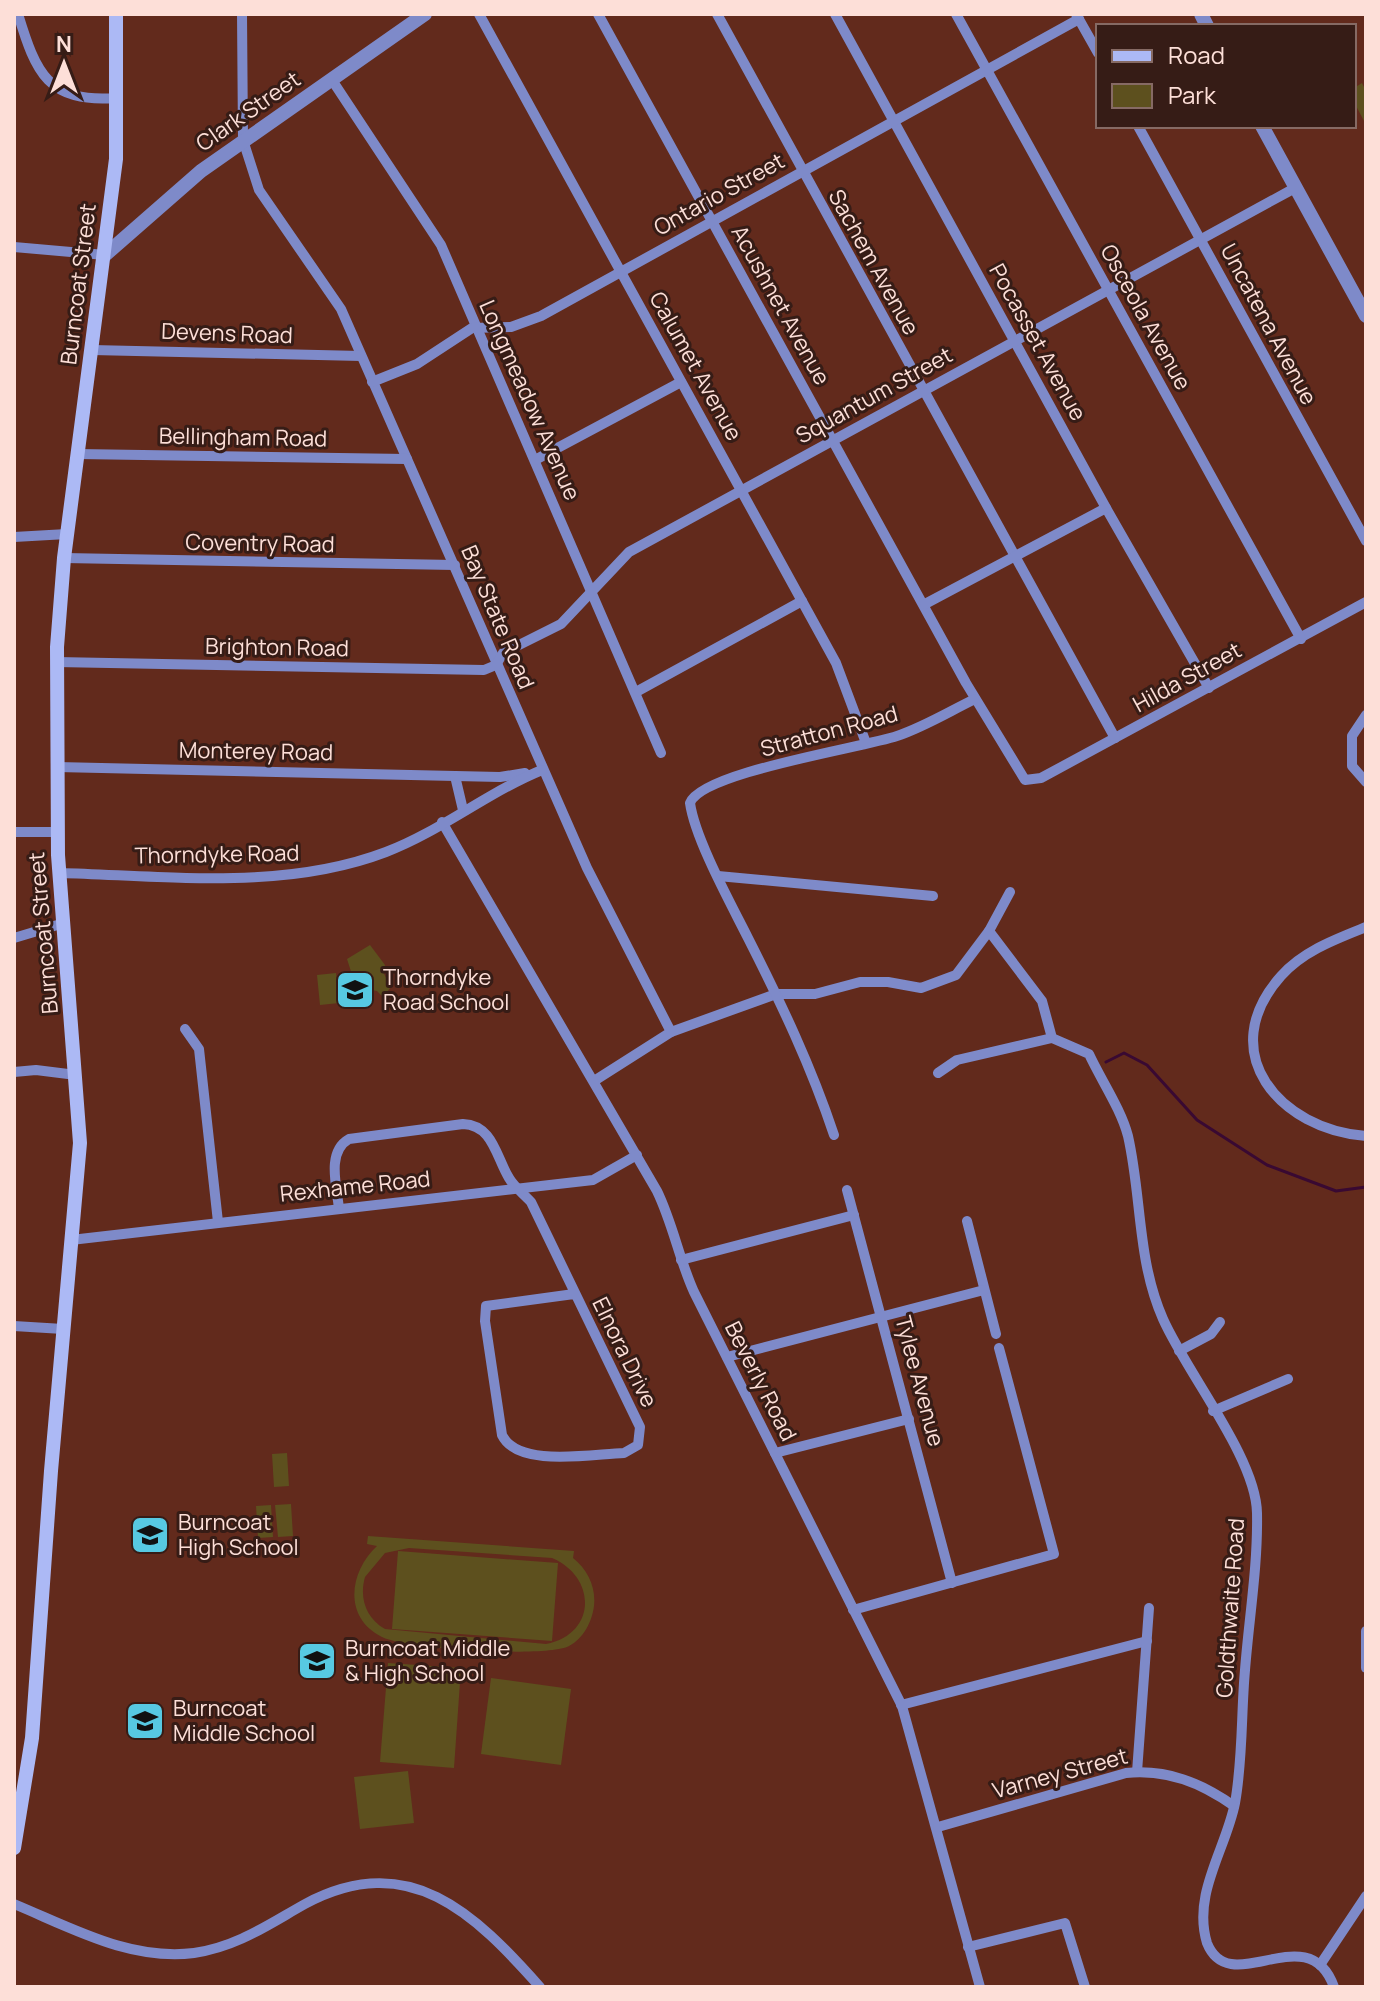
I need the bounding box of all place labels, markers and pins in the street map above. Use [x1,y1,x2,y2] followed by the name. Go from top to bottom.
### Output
[383,962,510,1017] place label: Thorndyke Road School
[334,969,376,1011] school or university icon: Thorndyke Road School
[178,1507,299,1562] place label: Burncoat High School
[129,1514,171,1556] school or university icon: Burncoat High School
[345,1633,511,1688] place label: Burncoat Middle & High School
[296,1640,338,1682] school or university icon: Burncoat Middle & High School
[173,1693,315,1748] place label: Burncoat Middle School
[124,1700,166,1742] school or university icon: Burncoat Middle School

